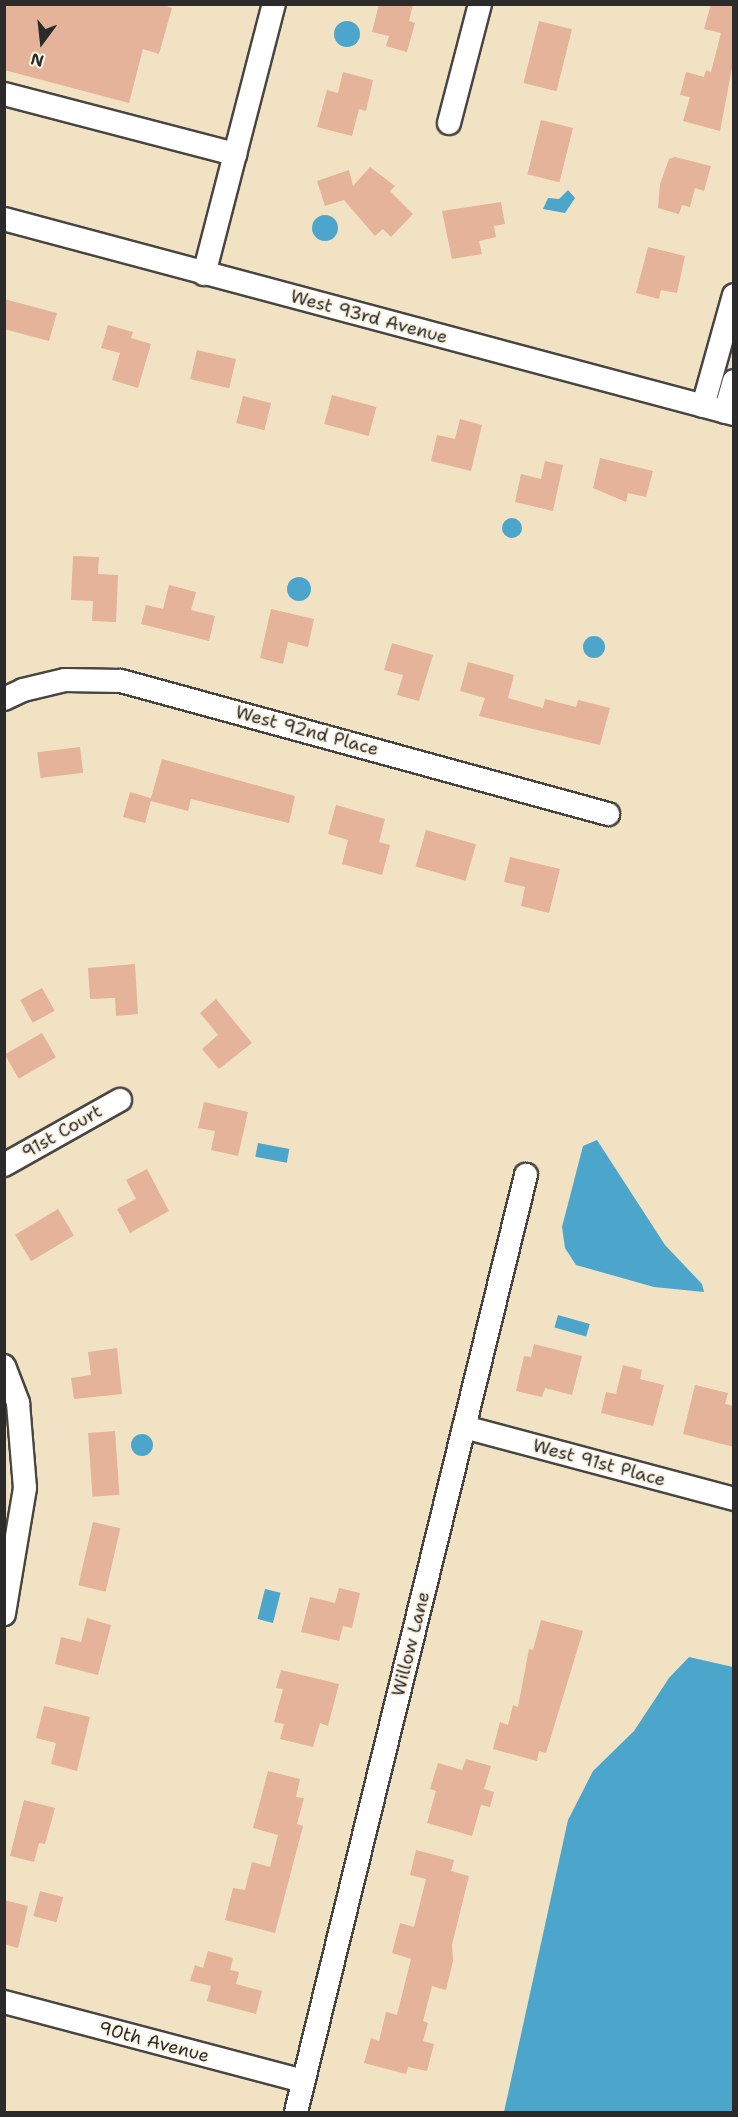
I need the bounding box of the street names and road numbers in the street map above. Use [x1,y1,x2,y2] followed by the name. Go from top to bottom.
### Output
[288,286,450,348] street label: West 93rd Avenue
[233,702,381,760] street label: West 92nd Place
[18,1100,106,1164] street label: 91st Court
[530,1435,668,1491] street label: West 91st Place
[388,1589,434,1699] street label: Willow Lane
[96,2017,212,2067] street label: 90th Avenue

